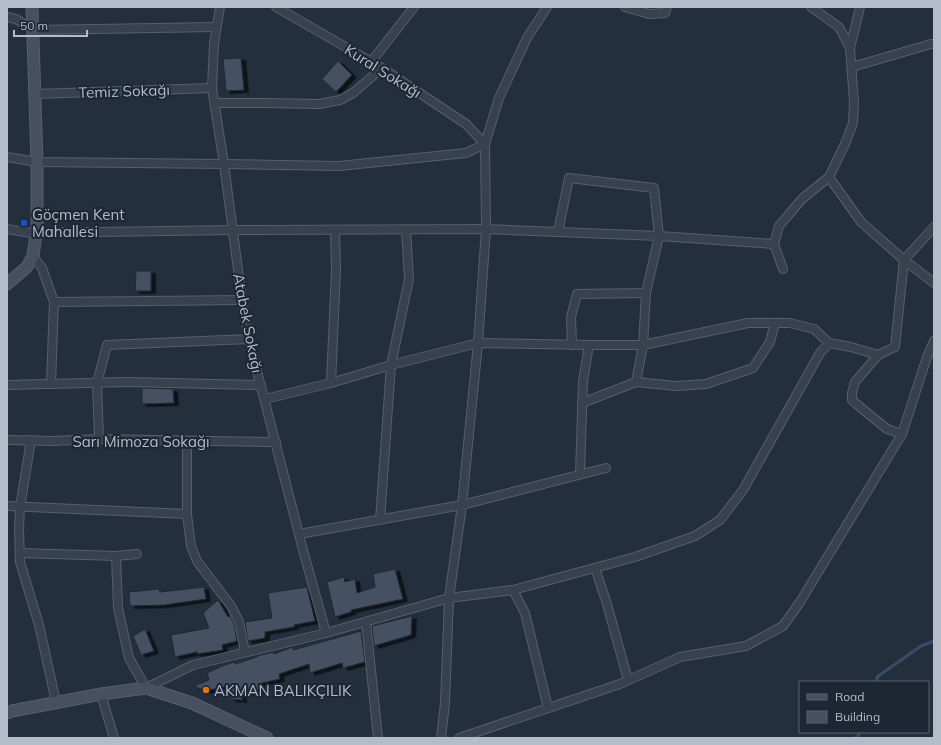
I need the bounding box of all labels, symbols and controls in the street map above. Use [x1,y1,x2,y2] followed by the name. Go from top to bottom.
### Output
[14,12,87,38] scale bar
[20,18,48,33] text: 50 m
[341,40,425,102] street label: Kural Sokağı
[78,80,170,102] street label: Temiz Sokağı
[32,205,125,241] place label: Göçmen Kent Mahallesi
[19,218,29,228] marker: Göçmen Kent Mahallesi
[229,272,267,374] street label: Atabek Sokağı
[72,432,210,451] street label: Sarı Mimoza Sokağı
[214,681,352,700] place label: AKMAN BALIKÇILIK
[799,681,929,733] legend
[201,685,211,695] marker: AKMAN BALIKÇILIK
[835,689,864,704] text: Road
[835,709,880,724] text: Building

